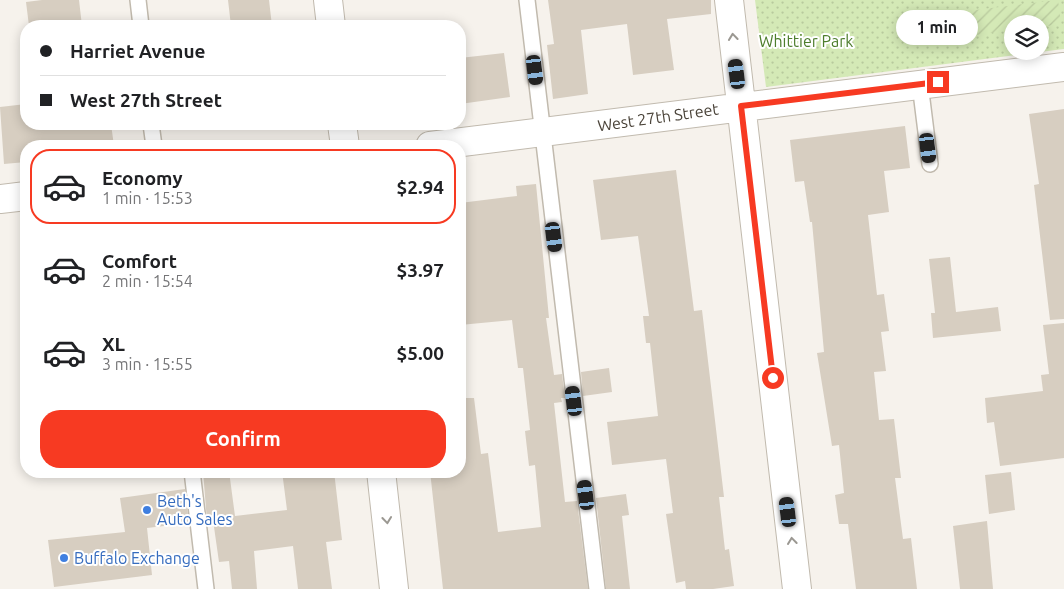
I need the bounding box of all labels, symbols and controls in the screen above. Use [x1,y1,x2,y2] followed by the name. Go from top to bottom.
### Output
[897,9,979,44] callout: 1 min
[1004,15,1049,60] map controls
[1004,15,1049,60] button: layers
[917,18,957,36] text: 1 min
[759,32,853,50] park label: Whittier Park
[728,33,739,41] one-way arrow
[70,40,206,62] text: Harriet Avenue
[525,54,544,86] car
[727,58,746,90] car
[927,71,949,93] route end
[70,89,222,111] text: West 27th Street
[596,99,720,134] street label: West 27th Street
[918,132,937,164] car
[42,164,87,209] icon: car
[102,167,183,189] text: Economy
[396,176,444,198] text: $2.94
[102,189,193,207] text: 1 min · 15:53
[544,221,563,253] car
[42,247,87,292] icon: car
[102,250,177,272] text: Comfort
[396,259,444,281] text: $3.97
[102,272,193,290] text: 2 min · 15:54
[42,330,87,375] icon: car
[102,333,125,355] text: XL
[396,342,444,364] text: $5.00
[102,355,193,373] text: 3 min · 15:55
[762,367,784,389] route start
[564,385,583,417] car
[40,410,446,468] button: Confirm
[576,479,595,511] car
[157,492,232,528] place label: Beth's Auto Sales
[778,496,797,528] car
[141,504,153,516] marker: Beth's Auto Sales
[381,516,392,524] one-way arrow
[787,536,798,544] one-way arrow
[74,549,200,567] place label: Buffalo Exchange
[58,552,70,564] marker: Buffalo Exchange

